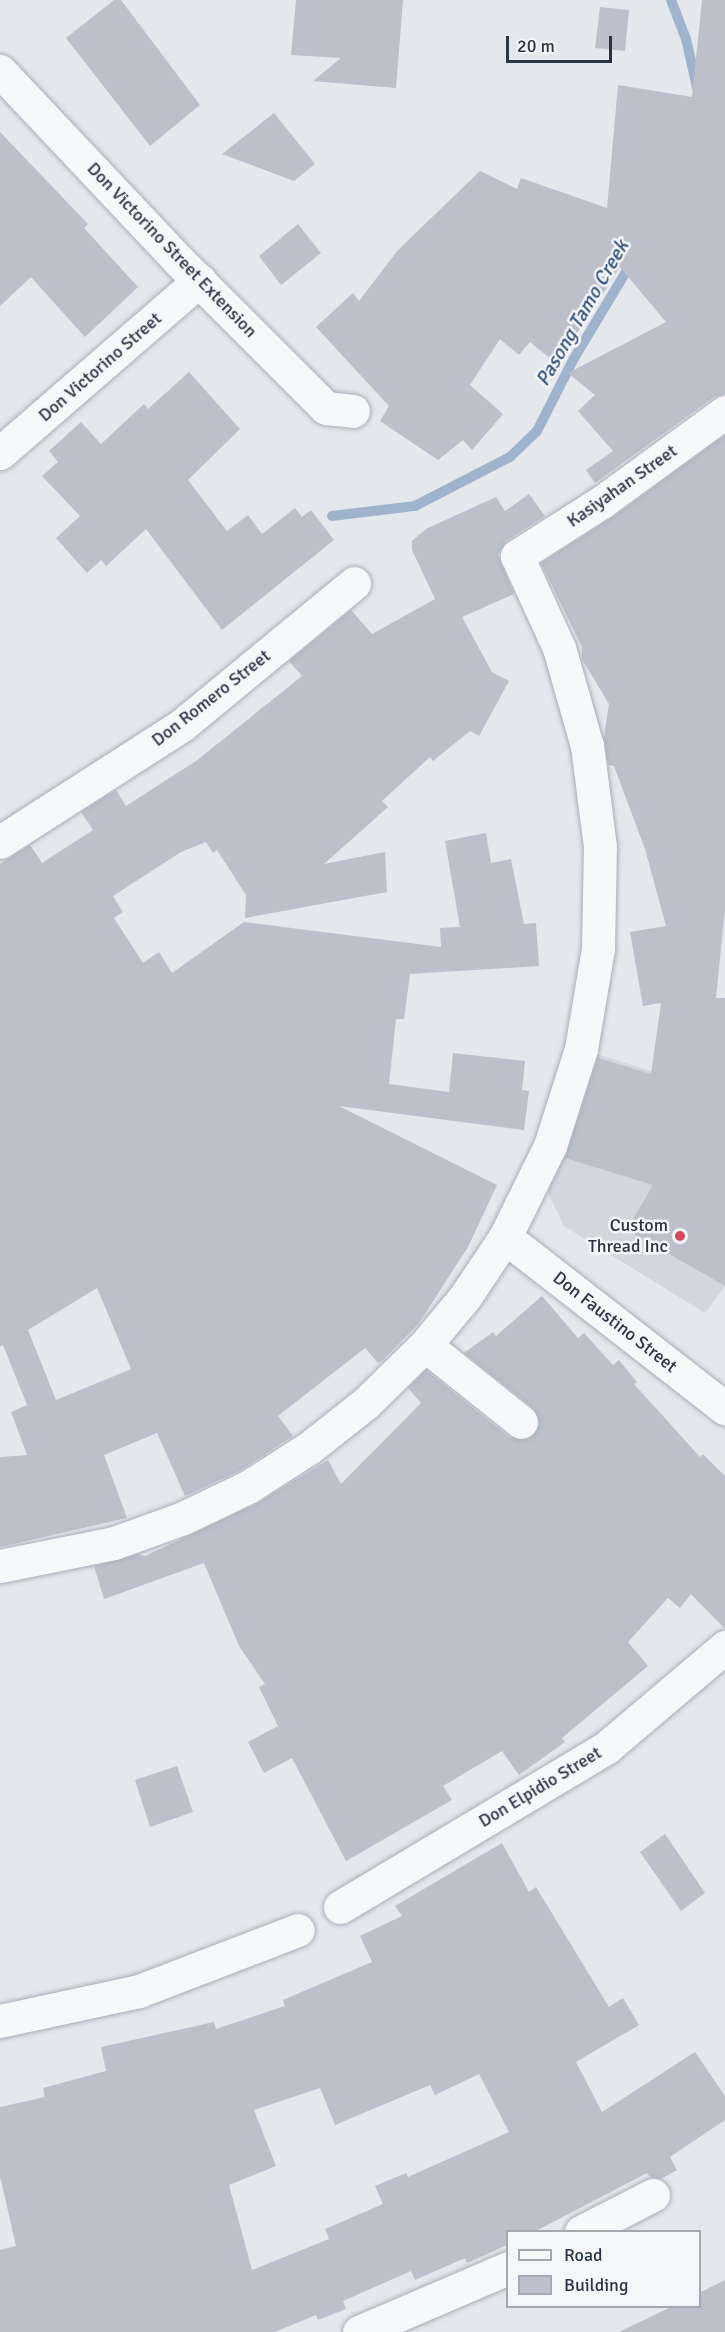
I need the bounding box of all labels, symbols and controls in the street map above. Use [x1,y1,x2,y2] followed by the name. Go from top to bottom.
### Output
[509,24,616,62] scale bar
[517,35,555,57] text: 20 m
[83,158,261,342] street label: Don Victorino Street Extension
[530,236,634,390] water label: Pasong Tamo Creek
[34,308,166,426] street label: Don Victorino Street
[563,440,681,532] street label: Kasiyahan Street
[147,645,275,751] street label: Don Romero Street
[588,1215,668,1258] place label: Custom Thread Inc
[673,1229,687,1243] marker: Custom Thread Inc
[549,1267,681,1377] street label: Don Faustino Street
[475,1742,605,1832] street label: Don Elpidio Street
[506,2230,701,2308] legend
[564,2244,603,2266] text: Road
[564,2274,628,2296] text: Building

